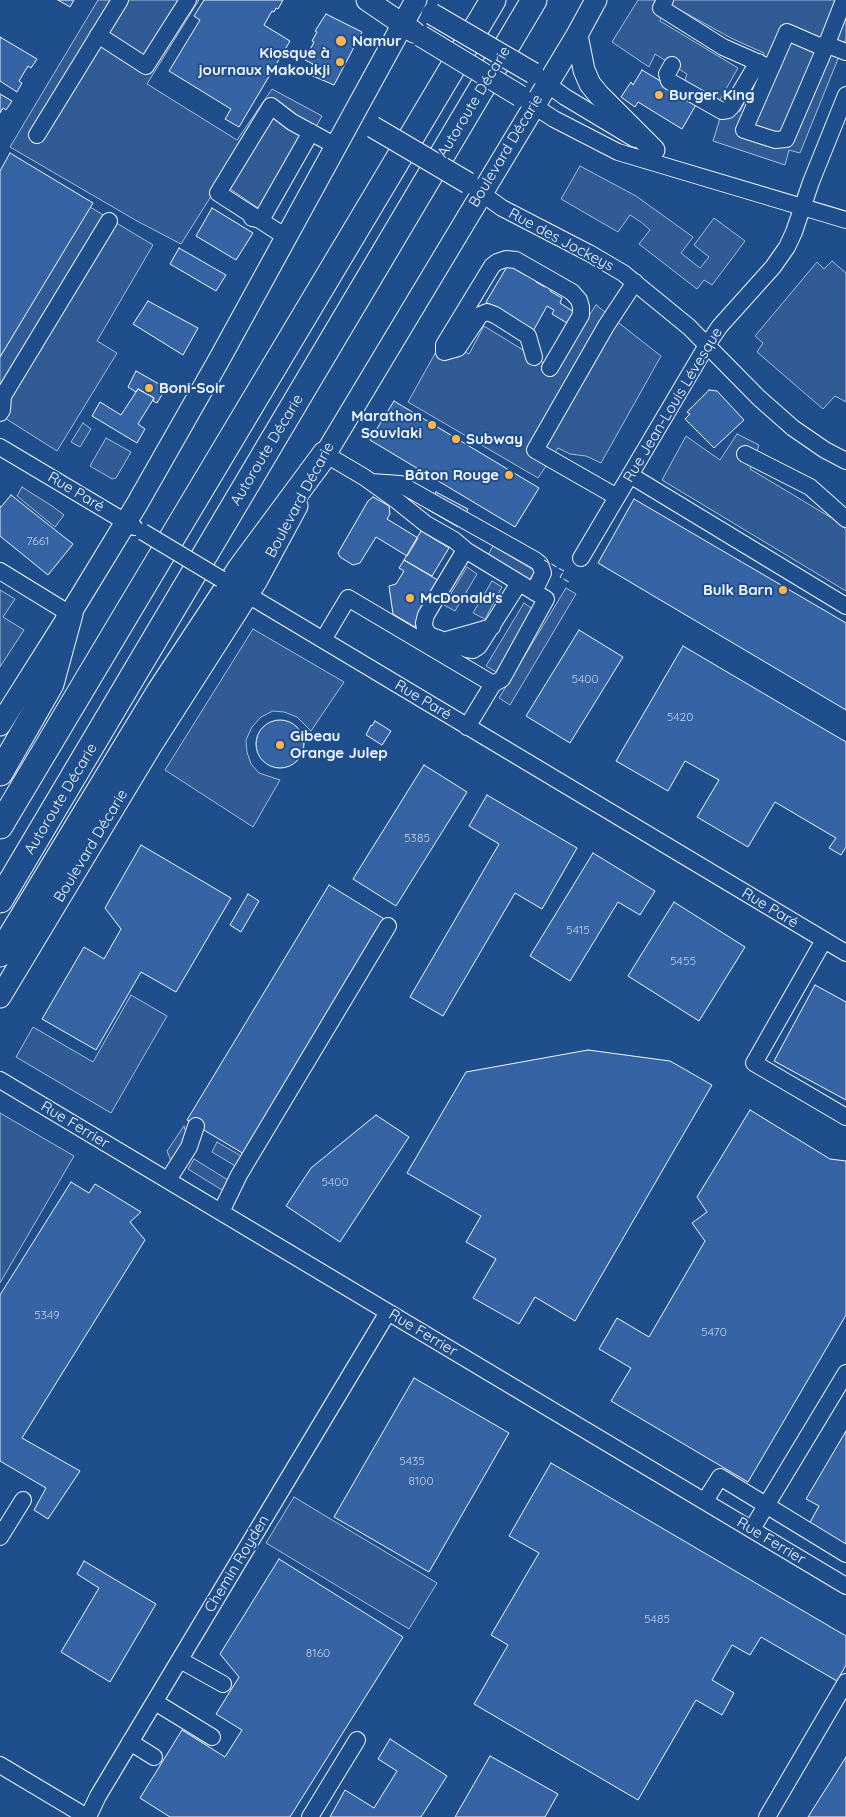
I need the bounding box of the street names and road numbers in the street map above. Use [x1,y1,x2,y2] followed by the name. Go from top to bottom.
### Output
[434,43,514,161] street label: Autoroute Décarie
[465,91,547,211] street label: Boulevard Décarie
[505,205,617,275] street label: Rue des Jockeys
[620,324,726,486] street label: Rue Jean-Louis Lévesque
[227,391,307,509] street label: Autoroute Décarie
[262,439,338,561] street label: Boulevard Décarie
[44,468,108,516] street label: Rue Paré
[391,676,455,724] street label: Rue Paré
[21,740,101,858] street label: Autoroute Décarie
[50,786,132,906] street label: Boulevard Décarie
[738,884,802,932] street label: Rue Paré
[37,1098,113,1152] street label: Rue Ferrier
[385,1306,461,1360] street label: Rue Ferrier
[201,1512,273,1616] street label: Chemin Royden
[733,1514,809,1568] street label: Rue Ferrier

